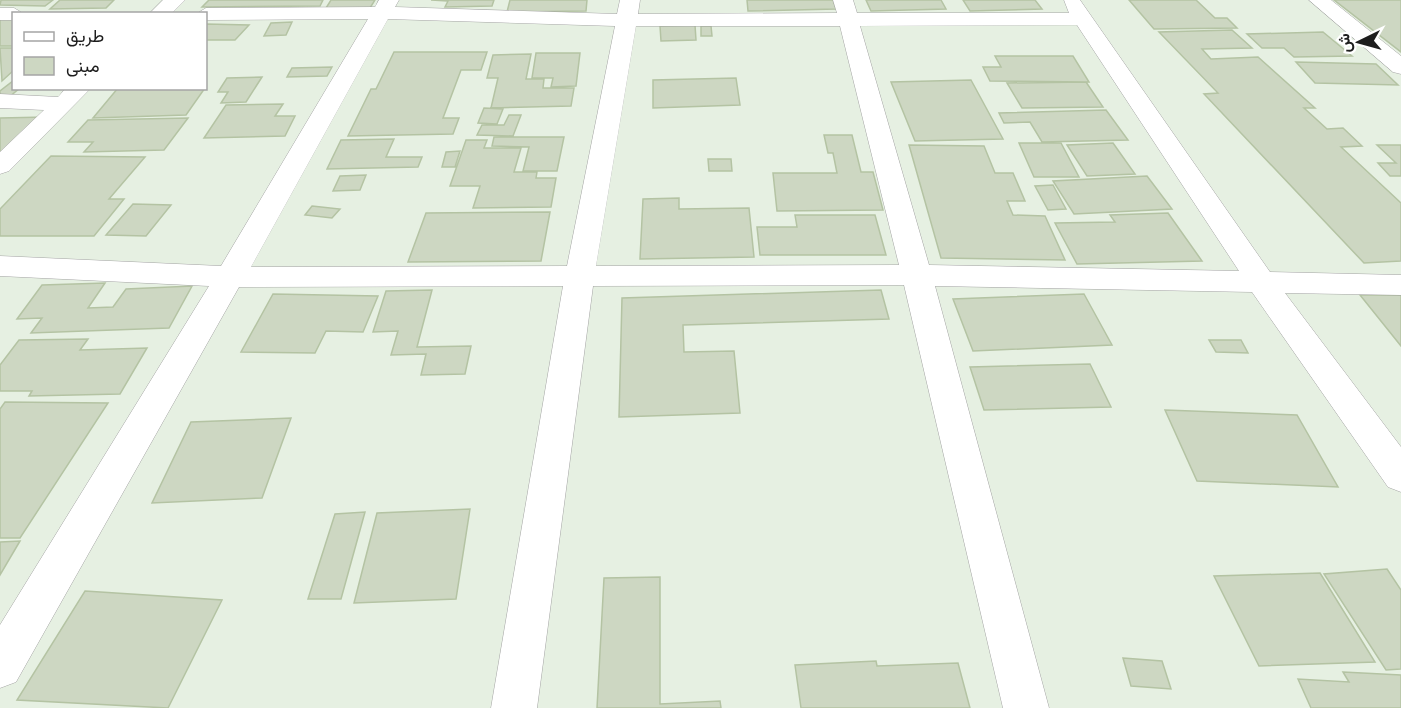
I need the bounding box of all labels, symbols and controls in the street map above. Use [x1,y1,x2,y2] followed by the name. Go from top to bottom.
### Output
[12,12,207,90] legend
[1329,12,1389,72] north arrow
[66,26,104,47] text: طريق
[1335,33,1355,54] text: ش
[66,56,100,77] text: مبنى

